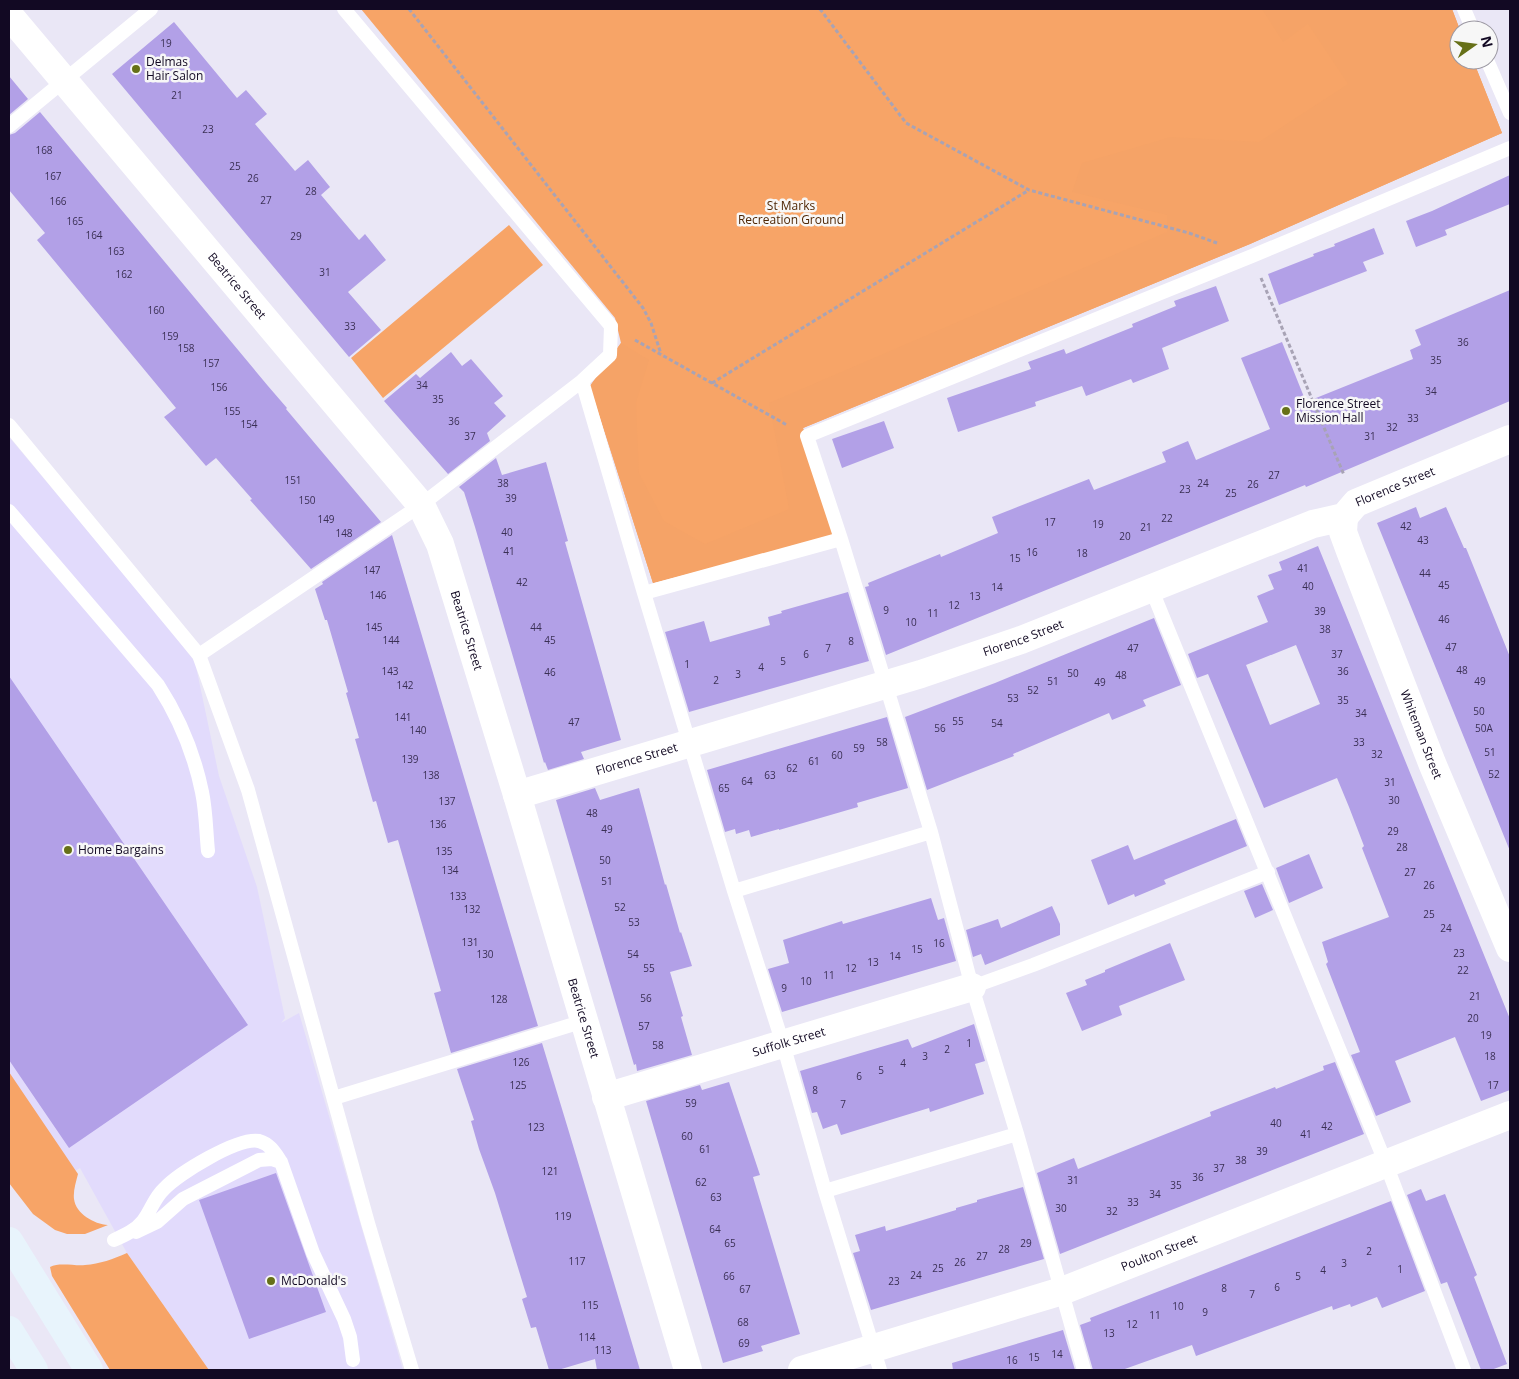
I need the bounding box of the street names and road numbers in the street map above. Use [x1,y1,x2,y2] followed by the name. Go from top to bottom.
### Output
[204,249,270,323] street label: Beatrice Street
[1352,462,1437,510] street label: Florence Street
[447,588,487,672] street label: Beatrice Street
[981,615,1066,660] street label: Florence Street
[1396,687,1447,781] street label: Whiteman Street
[594,738,680,779] street label: Florence Street
[564,976,604,1060] street label: Beatrice Street
[750,1023,827,1061] street label: Suffolk Street
[1118,1230,1199,1275] street label: Poulton Street

